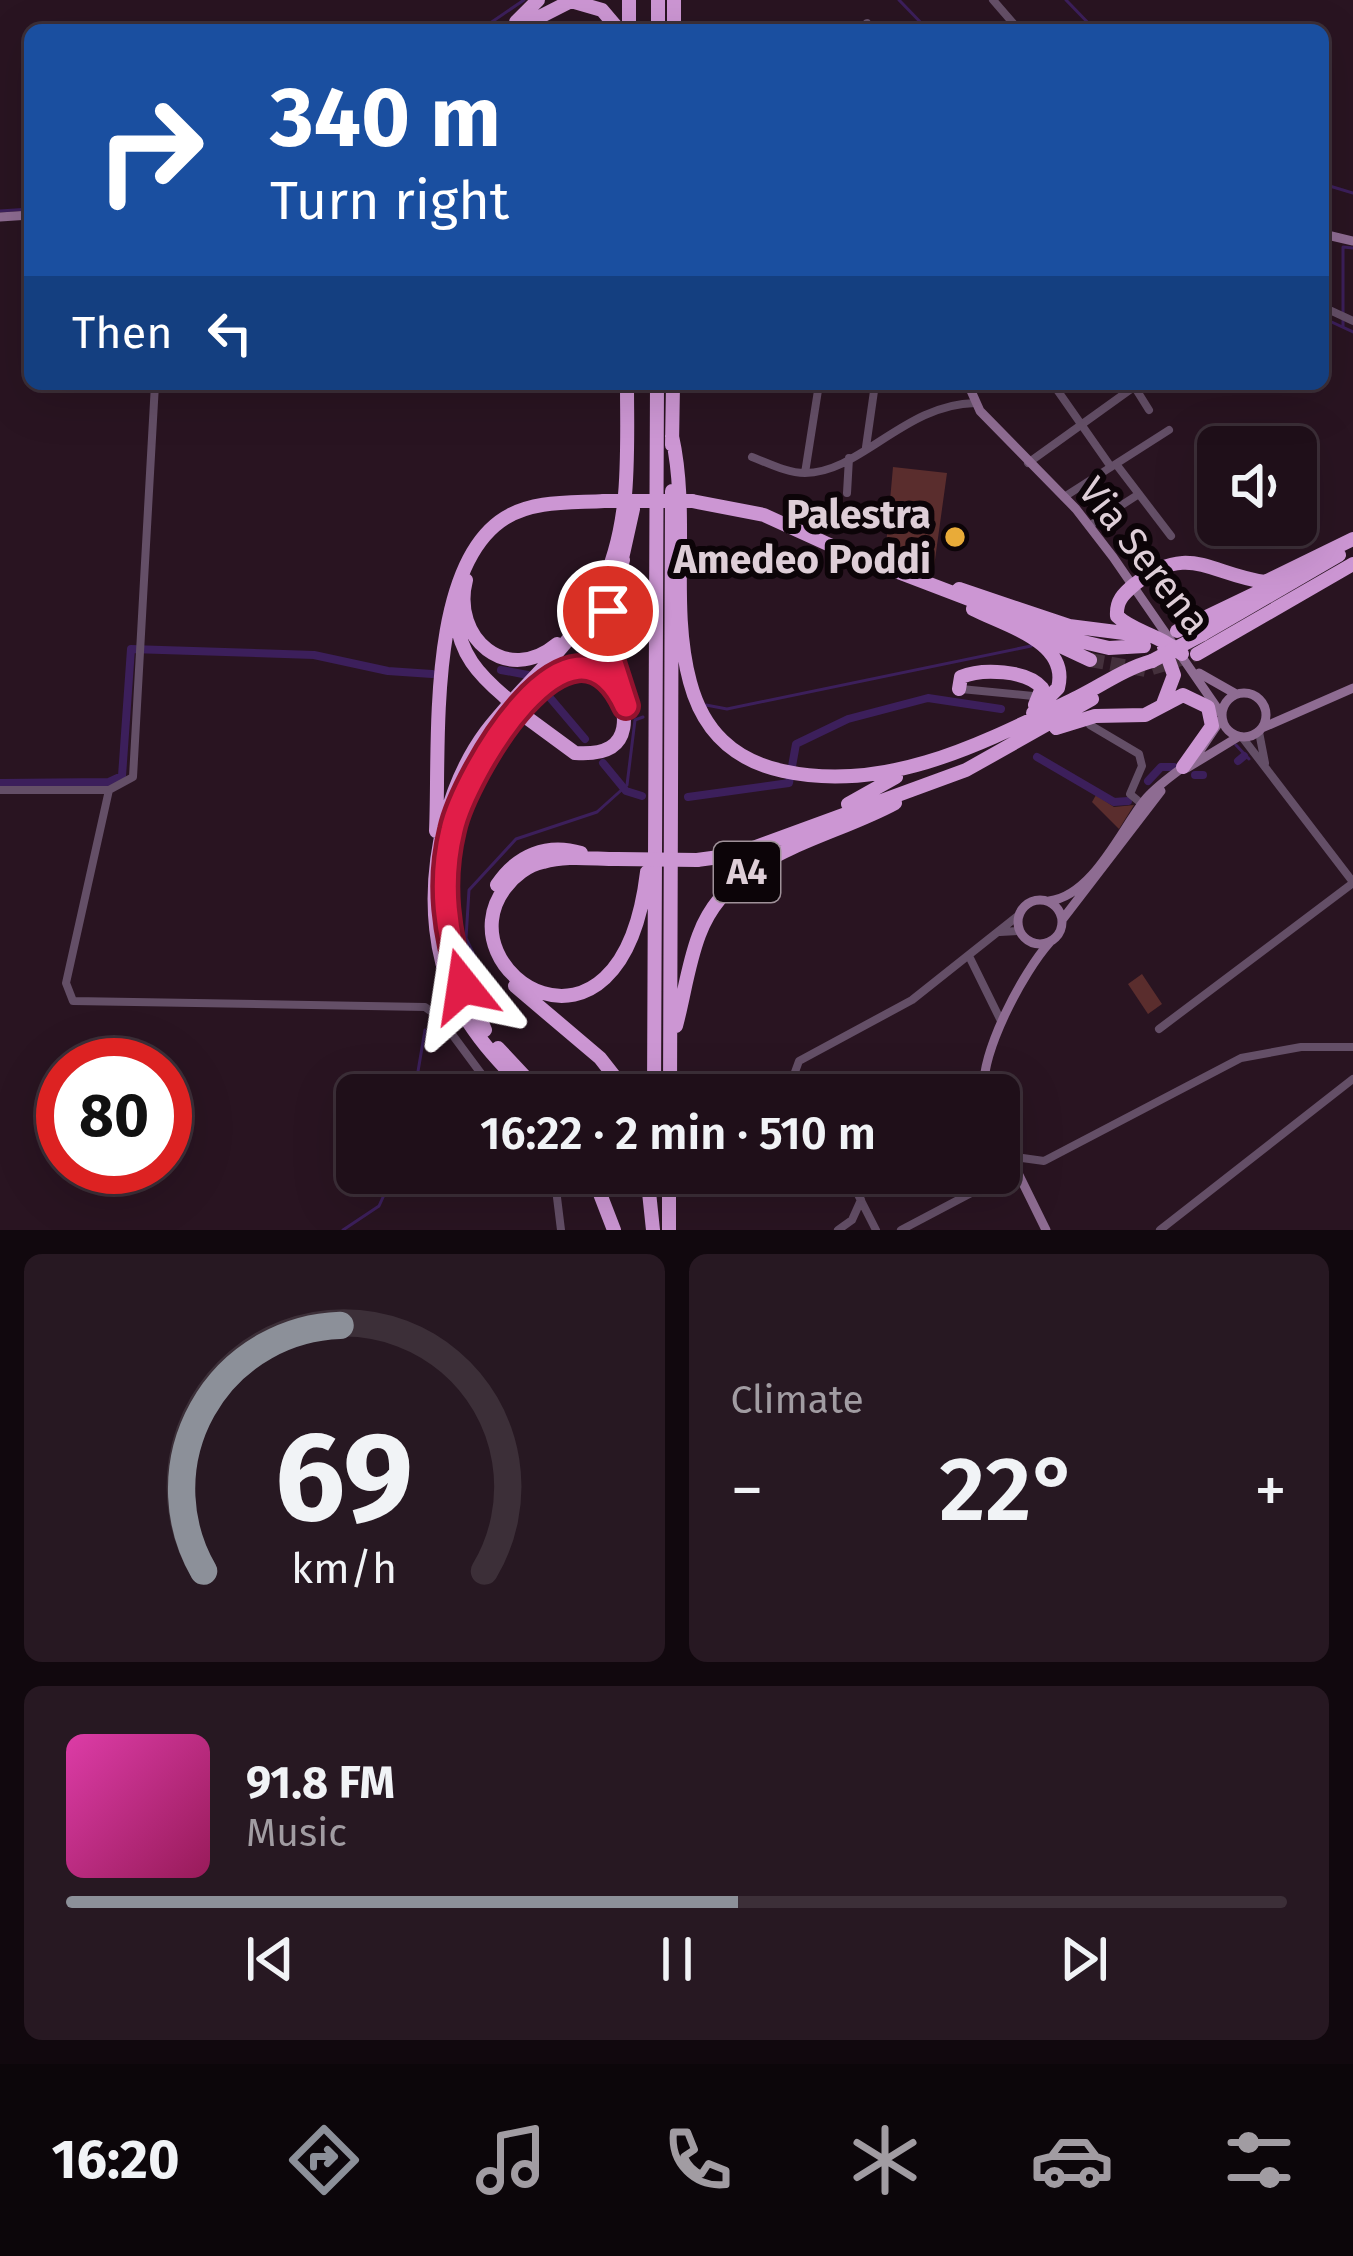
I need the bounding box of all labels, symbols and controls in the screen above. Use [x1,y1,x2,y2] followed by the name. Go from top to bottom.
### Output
[270,67,501,168] text: 340 m
[72,72,228,228] icon: right
[270,169,509,233] text: Turn right
[197,300,263,366] icon: left
[72,306,173,360] text: Then
[1197,426,1317,546] map controls
[1197,426,1317,546] button: sound
[1069,469,1219,643] street label: Via Serena
[673,492,931,583] place label: Palestra Amedeo Poddi
[942,524,968,550] marker: Palestra Amedeo Poddi
[557,560,659,662] pin
[575,578,641,644] icon: arrive
[714,842,780,902] road number: A4
[400,923,526,1049] position arrow
[36,1038,192,1194] speed limit sign: 80
[480,1107,876,1161] text: 16:22 · 2 min · 510 m
[731,1377,864,1423] text: Climate
[275,1403,413,1553] text: 69
[939,1436,1078,1544] text: 22°
[731,1451,764,1530] text: −
[1254,1451,1287,1530] text: +
[291,1543,397,1594] text: km/h
[246,1756,395,1810] text: 91.8 FM
[246,1810,347,1856] text: Music
[237,1926,303,1992] icon: previous
[644,1926,710,1992] icon: pause
[1051,1926,1117,1992] icon: next
[282,2118,366,2202] icon: directions
[469,2118,553,2202] icon: music
[656,2118,740,2202] icon: phone
[843,2118,927,2202] icon: climate
[1030,2118,1114,2202] icon: car
[1217,2118,1301,2202] icon: filters
[52,2128,179,2192] text: 16:20

